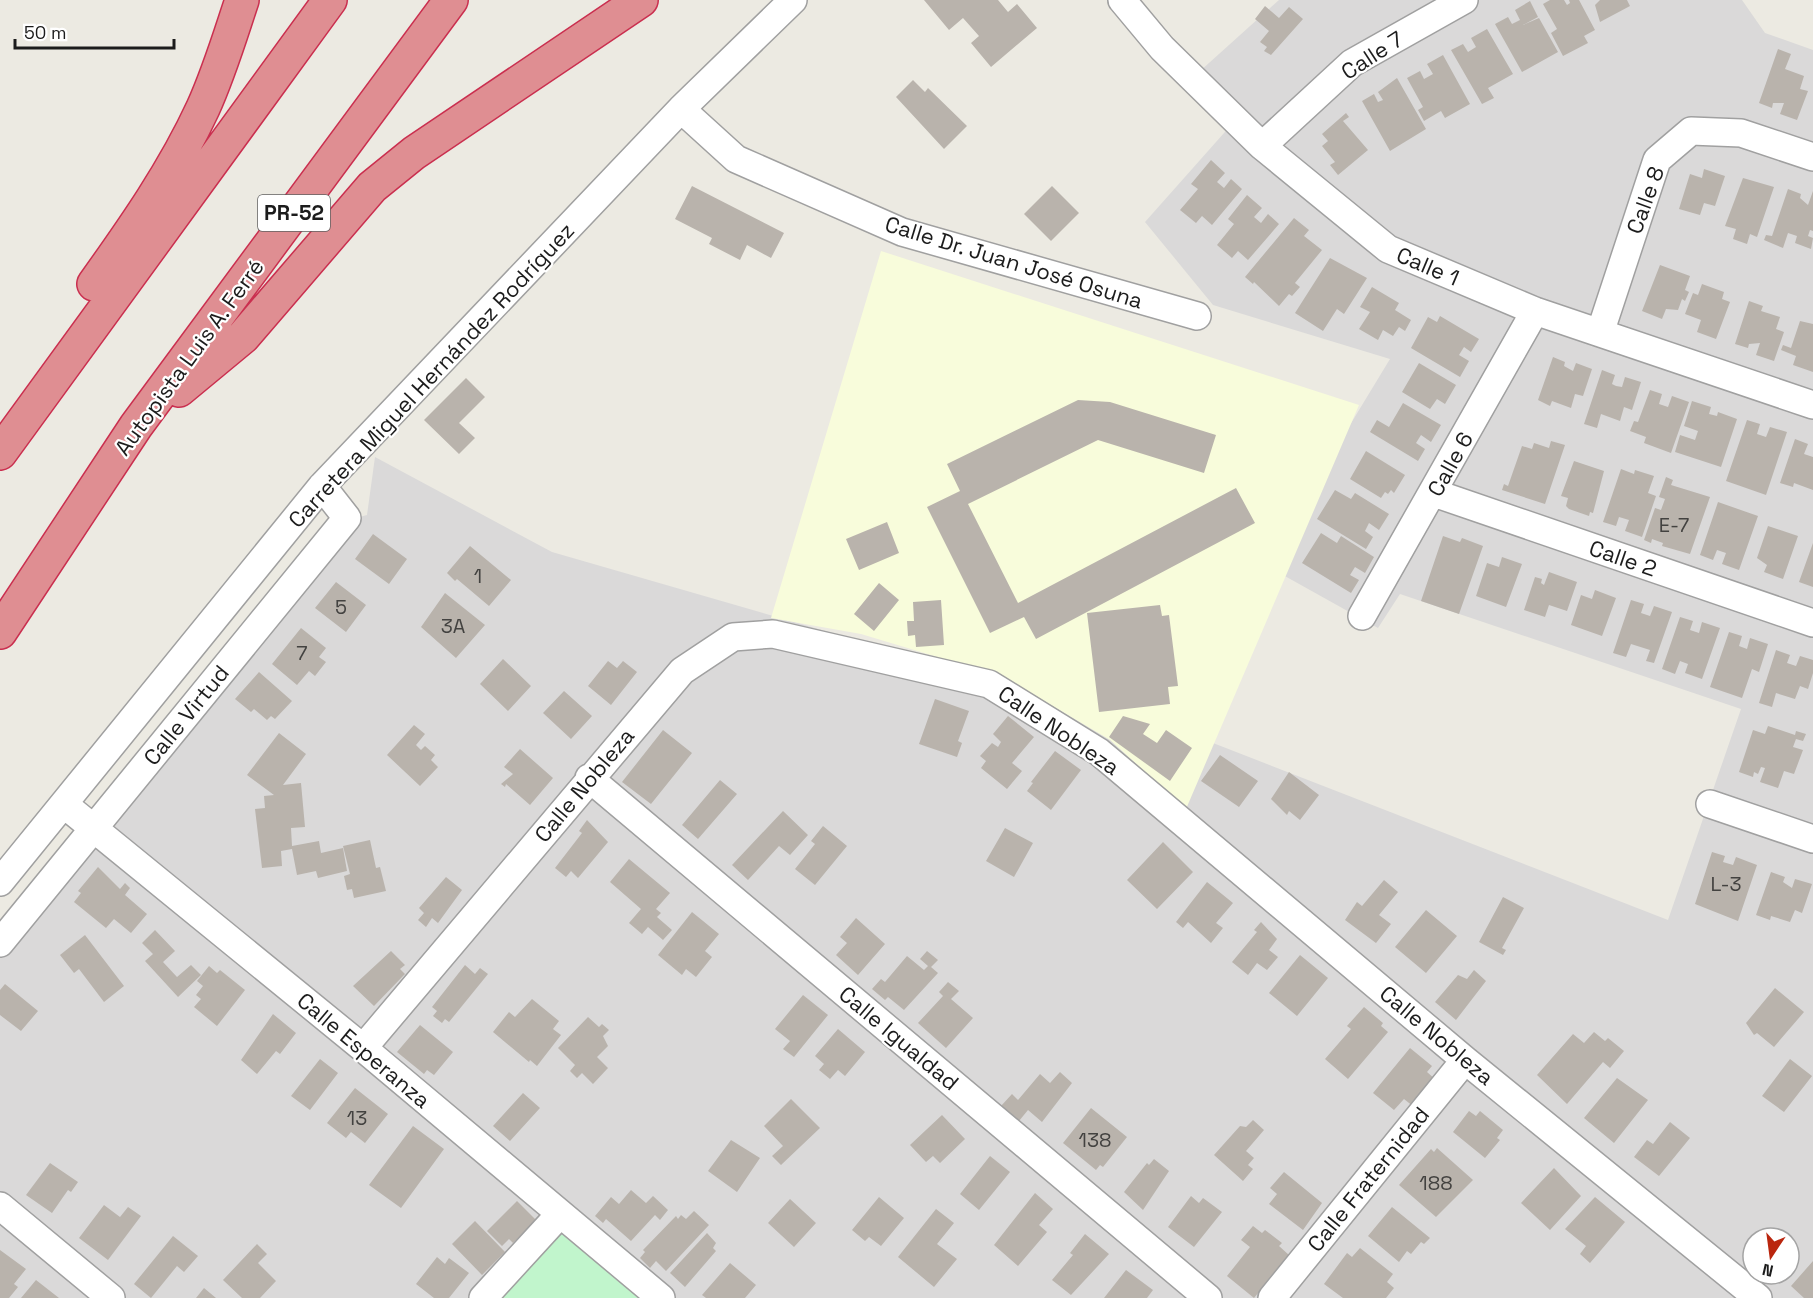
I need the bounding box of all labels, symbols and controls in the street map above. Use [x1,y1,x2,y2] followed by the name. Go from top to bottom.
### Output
[15,12,174,50] scale bar
[24,21,66,44] text: 50 m
[1336,25,1408,85] street label: Calle 7
[1620,162,1670,238] street label: Calle 8
[258,195,330,231] road number: PR-52
[882,209,1147,315] street label: Calle Dr. Juan José Osuna
[282,217,580,533] street label: Carretera Miguel Hernández Rodríguez
[1392,240,1464,292] street label: Calle 1
[108,253,270,461] street label: Autopista Luis A. Ferré
[1421,427,1479,501] street label: Calle 6
[1659,512,1689,538] house number: E-7
[1586,533,1660,583] street label: Calle 2
[474,563,482,589] house number: 1
[335,594,347,620] house number: 5
[441,613,466,639] house number: 3A
[296,640,308,666] house number: 7
[137,659,235,771] street label: Calle Virtud
[993,679,1125,781] street label: Calle Nobleza
[528,722,640,848] street label: Calle Nobleza
[1710,871,1742,897] house number: L-3
[1374,979,1500,1091] street label: Calle Nobleza
[833,980,965,1096] street label: Calle Igualdad
[292,986,437,1114] street label: Calle Esperanza
[1301,1101,1435,1257] street label: Calle Fraternidad
[347,1105,367,1131] house number: 13
[1079,1127,1111,1153] house number: 138
[1419,1170,1453,1196] house number: 188
[1741,1226,1801,1286] north arrow
[1760,1259,1775,1282] text: N

